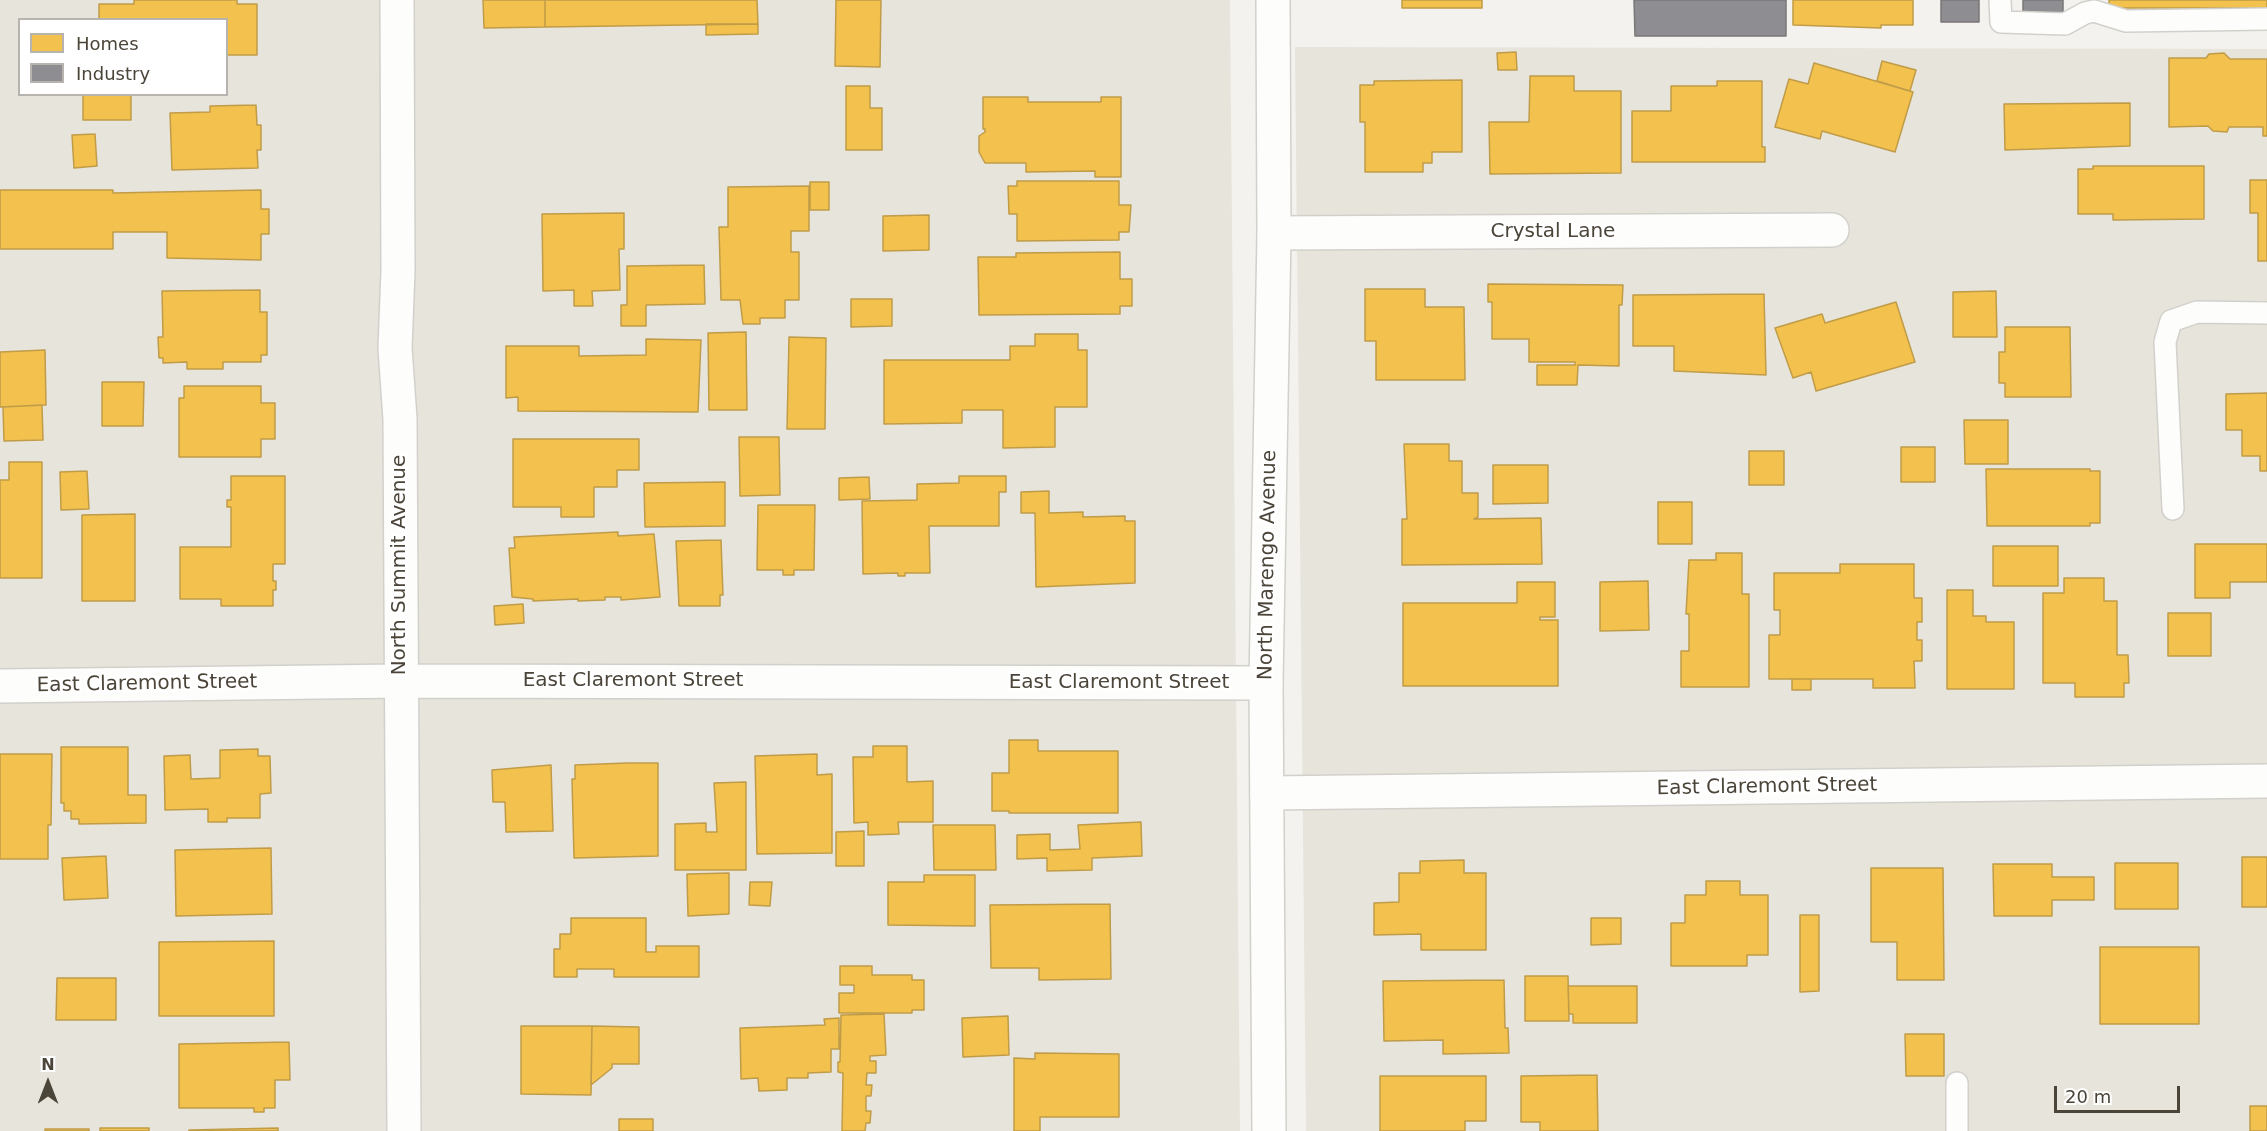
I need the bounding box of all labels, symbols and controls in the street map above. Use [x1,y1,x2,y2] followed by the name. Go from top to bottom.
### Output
[18,18,228,96] legend
[76,33,139,54] text: Homes
[76,63,150,84] text: Industry
[1491,220,1615,244] street label: Crystal Lane
[1254,450,1282,680] street label: North Marengo Avenue
[388,455,412,675] street label: North Summit Avenue
[523,669,743,693] street label: East Claremont Street
[36,670,258,698] street label: East Claremont Street
[1009,671,1229,695] street label: East Claremont Street
[1656,773,1878,801] street label: East Claremont Street
[18,1053,78,1113] north arrow
[41,1055,55,1074] text: N
[2057,1074,2183,1112] scale bar
[2065,1086,2111,1107] text: 20 m

